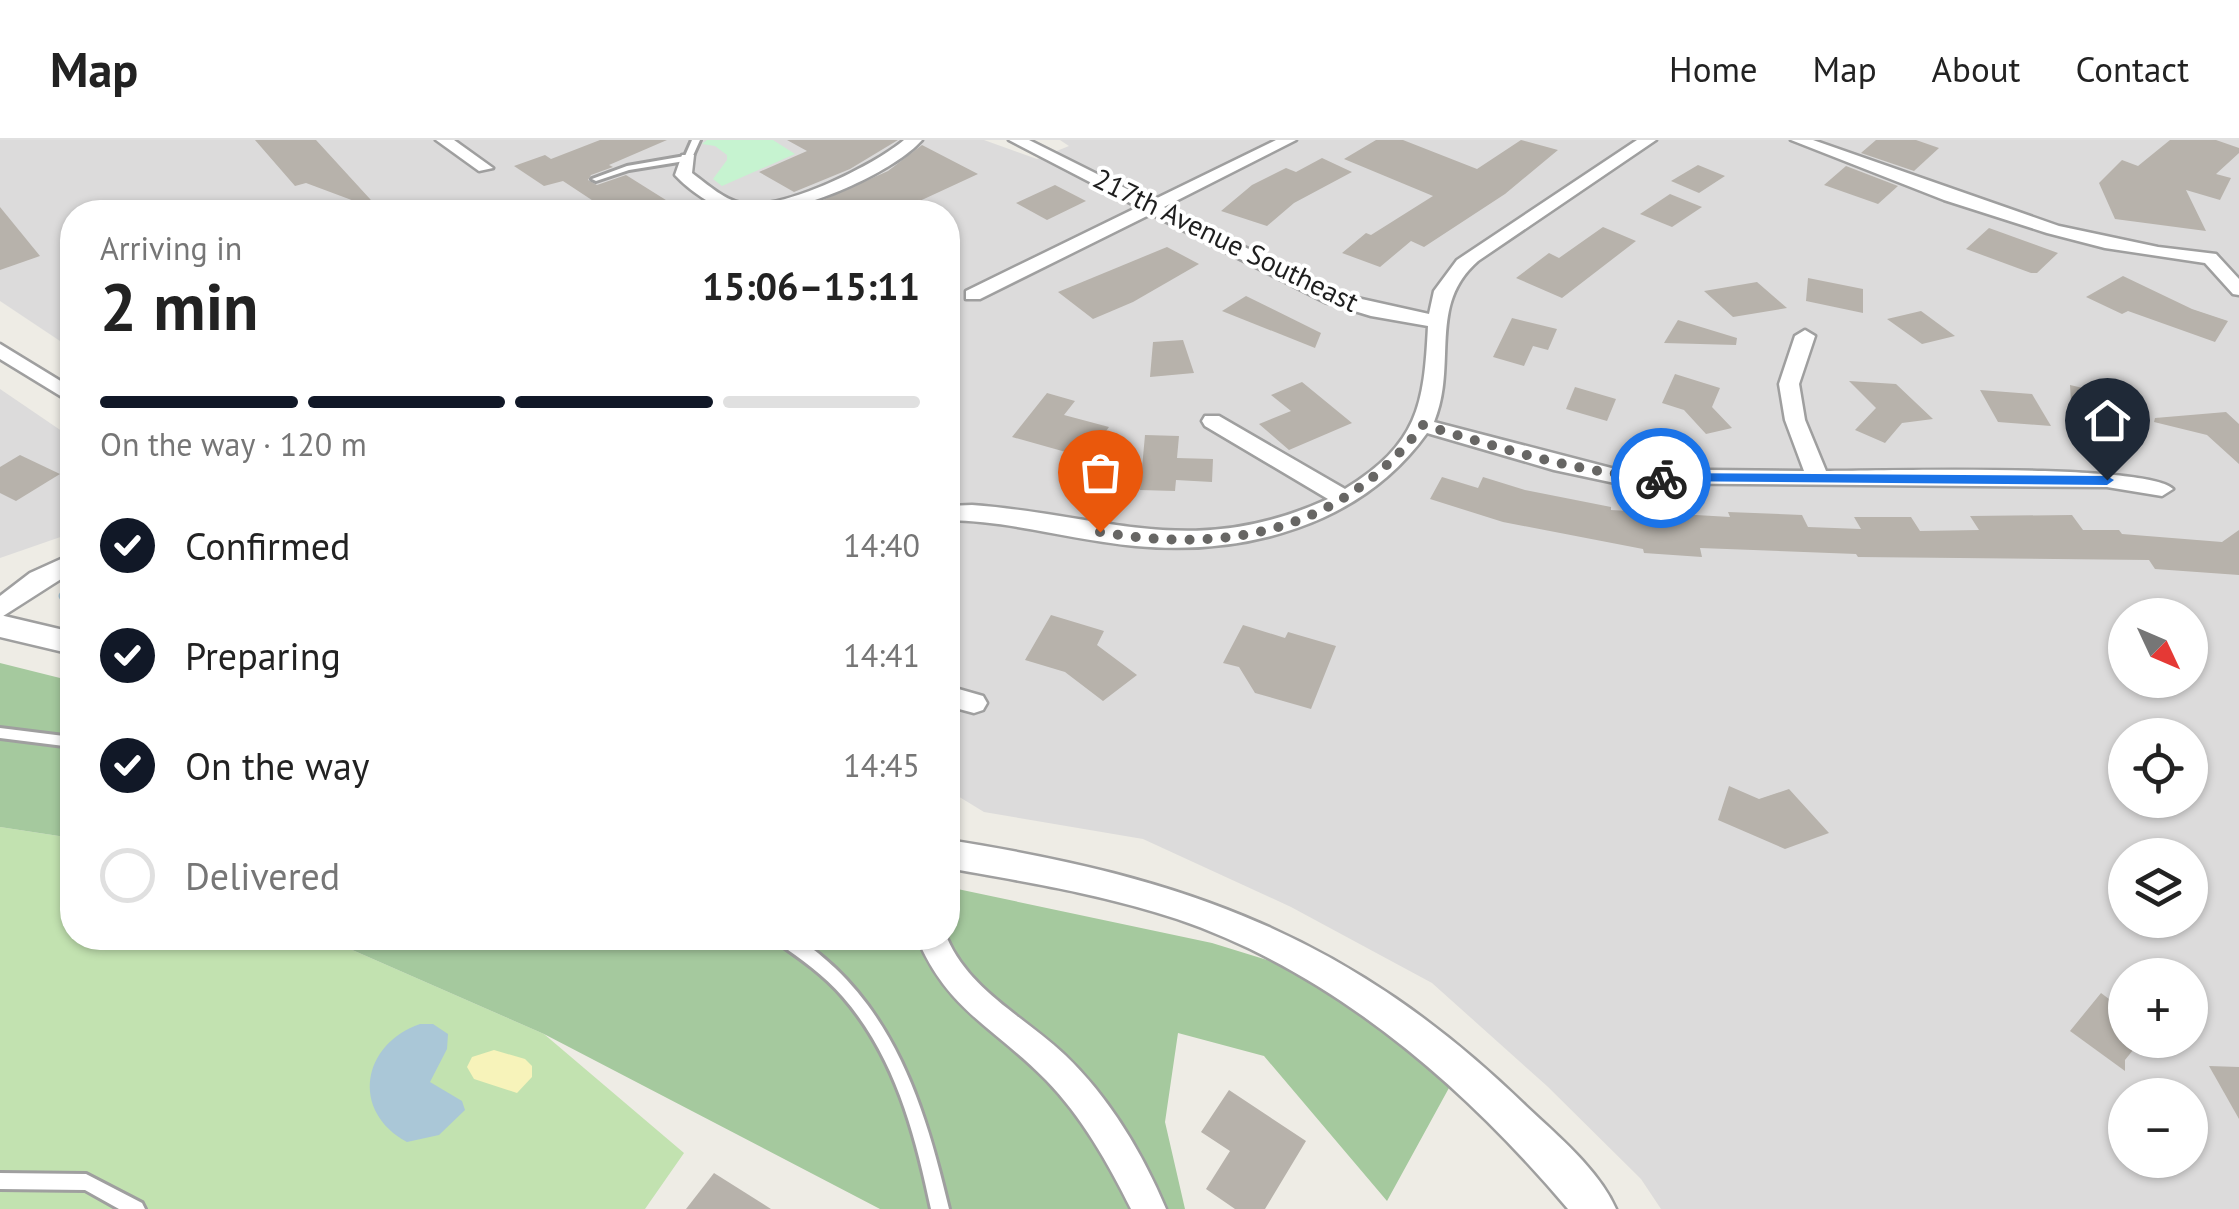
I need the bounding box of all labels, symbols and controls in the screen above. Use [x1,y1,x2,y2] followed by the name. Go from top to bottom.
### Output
[50,38,138,100] text: Map
[1669,46,1758,92] text: Home
[1813,46,1877,92] text: Map
[1932,46,2020,92] text: About
[2075,46,2189,92] text: Contact
[1088,159,1365,320] street label: 217th Avenue Southeast
[100,227,242,269] text: Arriving in
[702,261,920,310] text: 15:06–15:11
[100,264,259,348] text: 2 min
[2065,378,2150,481] pin
[2080,393,2135,448] icon: home
[100,423,367,465] text: On the way · 120 m
[1611,428,1711,528] courier
[1058,430,1143,533] pin
[1073,445,1128,500] icon: bag
[1634,451,1689,506] icon: bike
[100,518,155,573] icon: check
[185,521,351,570] text: Confirmed
[843,524,920,566] text: 14:40
[2108,598,2208,698] north arrow
[2108,598,2208,1178] map controls
[100,628,155,683] icon: check
[185,631,341,680] text: Preparing
[843,634,920,676] text: 14:41
[2108,718,2208,818] button: locate
[100,738,155,793] icon: check
[185,741,370,790] text: On the way
[843,744,920,786] text: 14:45
[2108,838,2208,938] button: layers
[185,851,340,900] text: Delivered
[2108,958,2208,1058] button: +
[2108,1078,2208,1178] button: −

